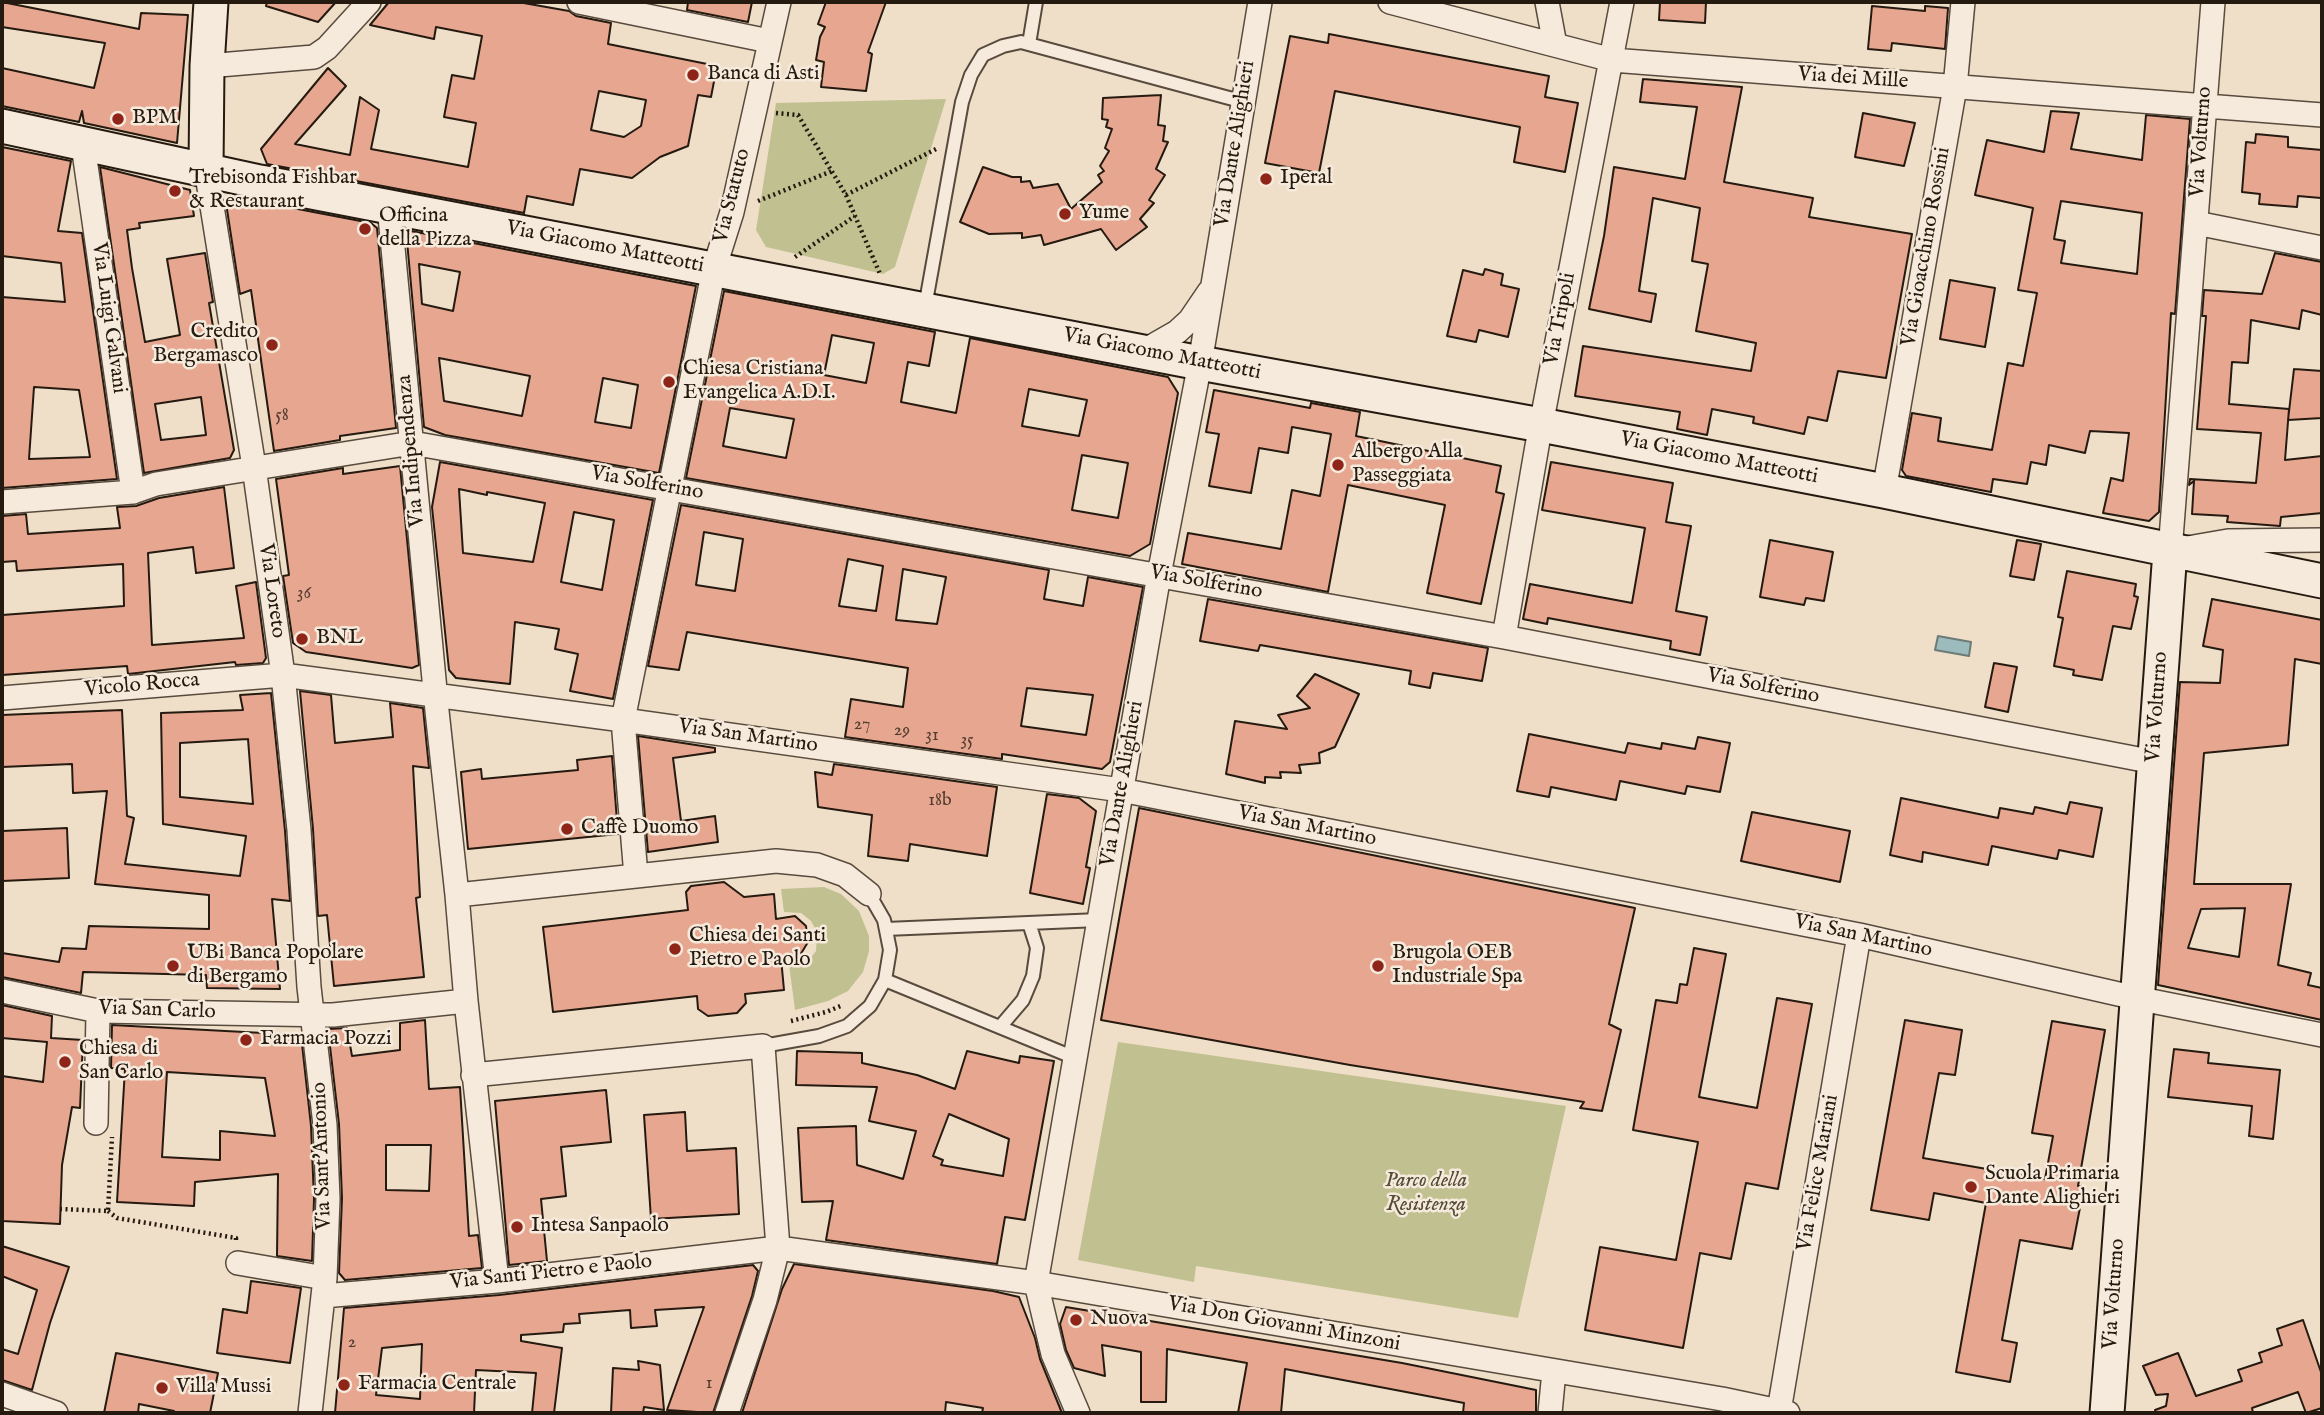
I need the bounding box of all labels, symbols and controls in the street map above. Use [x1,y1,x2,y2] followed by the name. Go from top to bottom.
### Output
[1210,59,1262,229] street label: Via Dante Alighieri
[707,62,820,88] place label: Banca di Asti
[1797,63,1909,95] street label: Via dei Mille
[685,67,701,83] marker: Banca di Asti
[2186,86,2218,198] street label: Via Volturno
[132,106,178,132] place label: BPM
[110,111,126,127] marker: BPM
[1897,145,1957,349] street label: Via Gioacchino Rossini
[709,146,757,246] street label: Via Statuto
[189,166,357,216] place label: Trebisonda Fishbar & Restaurant
[1280,166,1332,192] place label: Iperal
[1258,171,1274,187] marker: Iperal
[167,183,183,199] marker: Trebisonda Fishbar & Restaurant
[1079,201,1129,227] place label: Yume
[379,204,471,254] place label: Officina della Pizza
[1057,206,1073,222] marker: Yume
[504,216,706,280] street label: Via Giacomo Matteotti
[357,221,373,237] marker: Officina della Pizza
[85,241,131,395] street label: Via Luigi Galvani
[1540,270,1582,368] street label: Via Tripoli
[153,320,258,370] place label: Credito Bergamasco
[1061,323,1263,387] street label: Via Giacomo Matteotti
[264,337,280,353] marker: Credito Bergamasco
[683,357,836,407] place label: Chiesa Cristiana Evangelica A.D.I.
[393,374,431,528] street label: Via Indipendenza
[661,374,677,390] marker: Chiesa Cristiana Evangelica A.D.I.
[275,405,289,427] house number: 58
[1618,427,1820,491] street label: Via Giacomo Matteotti
[1352,440,1463,490] place label: Albergo Alla Passeggiata
[1330,457,1346,473] marker: Albergo Alla Passeggiata
[589,462,705,506] street label: Via Solferino
[252,542,290,640] street label: Via Loreto
[1148,561,1264,605] street label: Via Solferino
[297,583,311,605] house number: 36
[316,626,363,652] place label: BNL
[294,631,310,647] marker: BNL
[2142,651,2174,763] street label: Via Volturno
[1705,664,1821,710] street label: Via Solferino
[83,668,201,704] street label: Vicolo Rocca
[1096,699,1150,869] street label: Via Dante Alighieri
[854,714,870,736] house number: 27
[677,715,819,759] street label: Via San Martino
[894,720,910,742] house number: 29
[925,725,939,747] house number: 31
[960,730,974,752] house number: 35
[928,790,952,812] house number: 18b
[1236,801,1378,853] street label: Via San Martino
[581,816,698,842] place label: Caffè Duomo
[559,821,575,837] marker: Caffè Duomo
[1792,910,1934,964] street label: Via San Martino
[689,924,826,974] place label: Chiesa dei Santi Pietro e Paolo
[187,941,364,991] place label: UBi Banca Popolare di Bergamo
[667,941,683,957] marker: Chiesa dei Santi Pietro e Paolo
[1392,941,1522,991] place label: Brugola OEB Industriale Spa
[165,958,181,974] marker: UBi Banca Popolare di Bergamo
[1370,958,1386,974] marker: Brugola OEB Industriale Spa
[98,996,216,1026] street label: Via San Carlo
[260,1027,392,1053] place label: Farmacia Pozzi
[238,1032,254,1048] marker: Farmacia Pozzi
[79,1037,163,1087] place label: Chiesa di San Carlo
[57,1054,73,1070] marker: Chiesa di San Carlo
[308,1082,338,1230] street label: Via Sant'Antonio
[1793,1093,1845,1253] street label: Via Felice Mariani
[1985,1162,2120,1212] place label: Scuola Primaria Dante Alighieri
[1385,1169,1467,1219] park label: Parco della Resistenza
[1963,1179,1979,1195] marker: Scuola Primaria Dante Alighieri
[531,1214,669,1240] place label: Intesa Sanpaolo
[509,1219,525,1235] marker: Intesa Sanpaolo
[2099,1238,2131,1350] street label: Via Volturno
[449,1250,653,1296] street label: Via Santi Pietro e Paolo
[1166,1292,1402,1358] street label: Via Don Giovanni Minzoni
[1090,1307,1148,1333] place label: Nuova
[1068,1312,1084,1328] marker: Nuova
[348,1332,356,1354] house number: 2
[358,1372,516,1398] place label: Farmacia Centrale
[706,1373,712,1395] house number: 1
[176,1375,271,1401] place label: Villa Mussi
[336,1377,352,1393] marker: Farmacia Centrale
[154,1380,170,1396] marker: Villa Mussi

